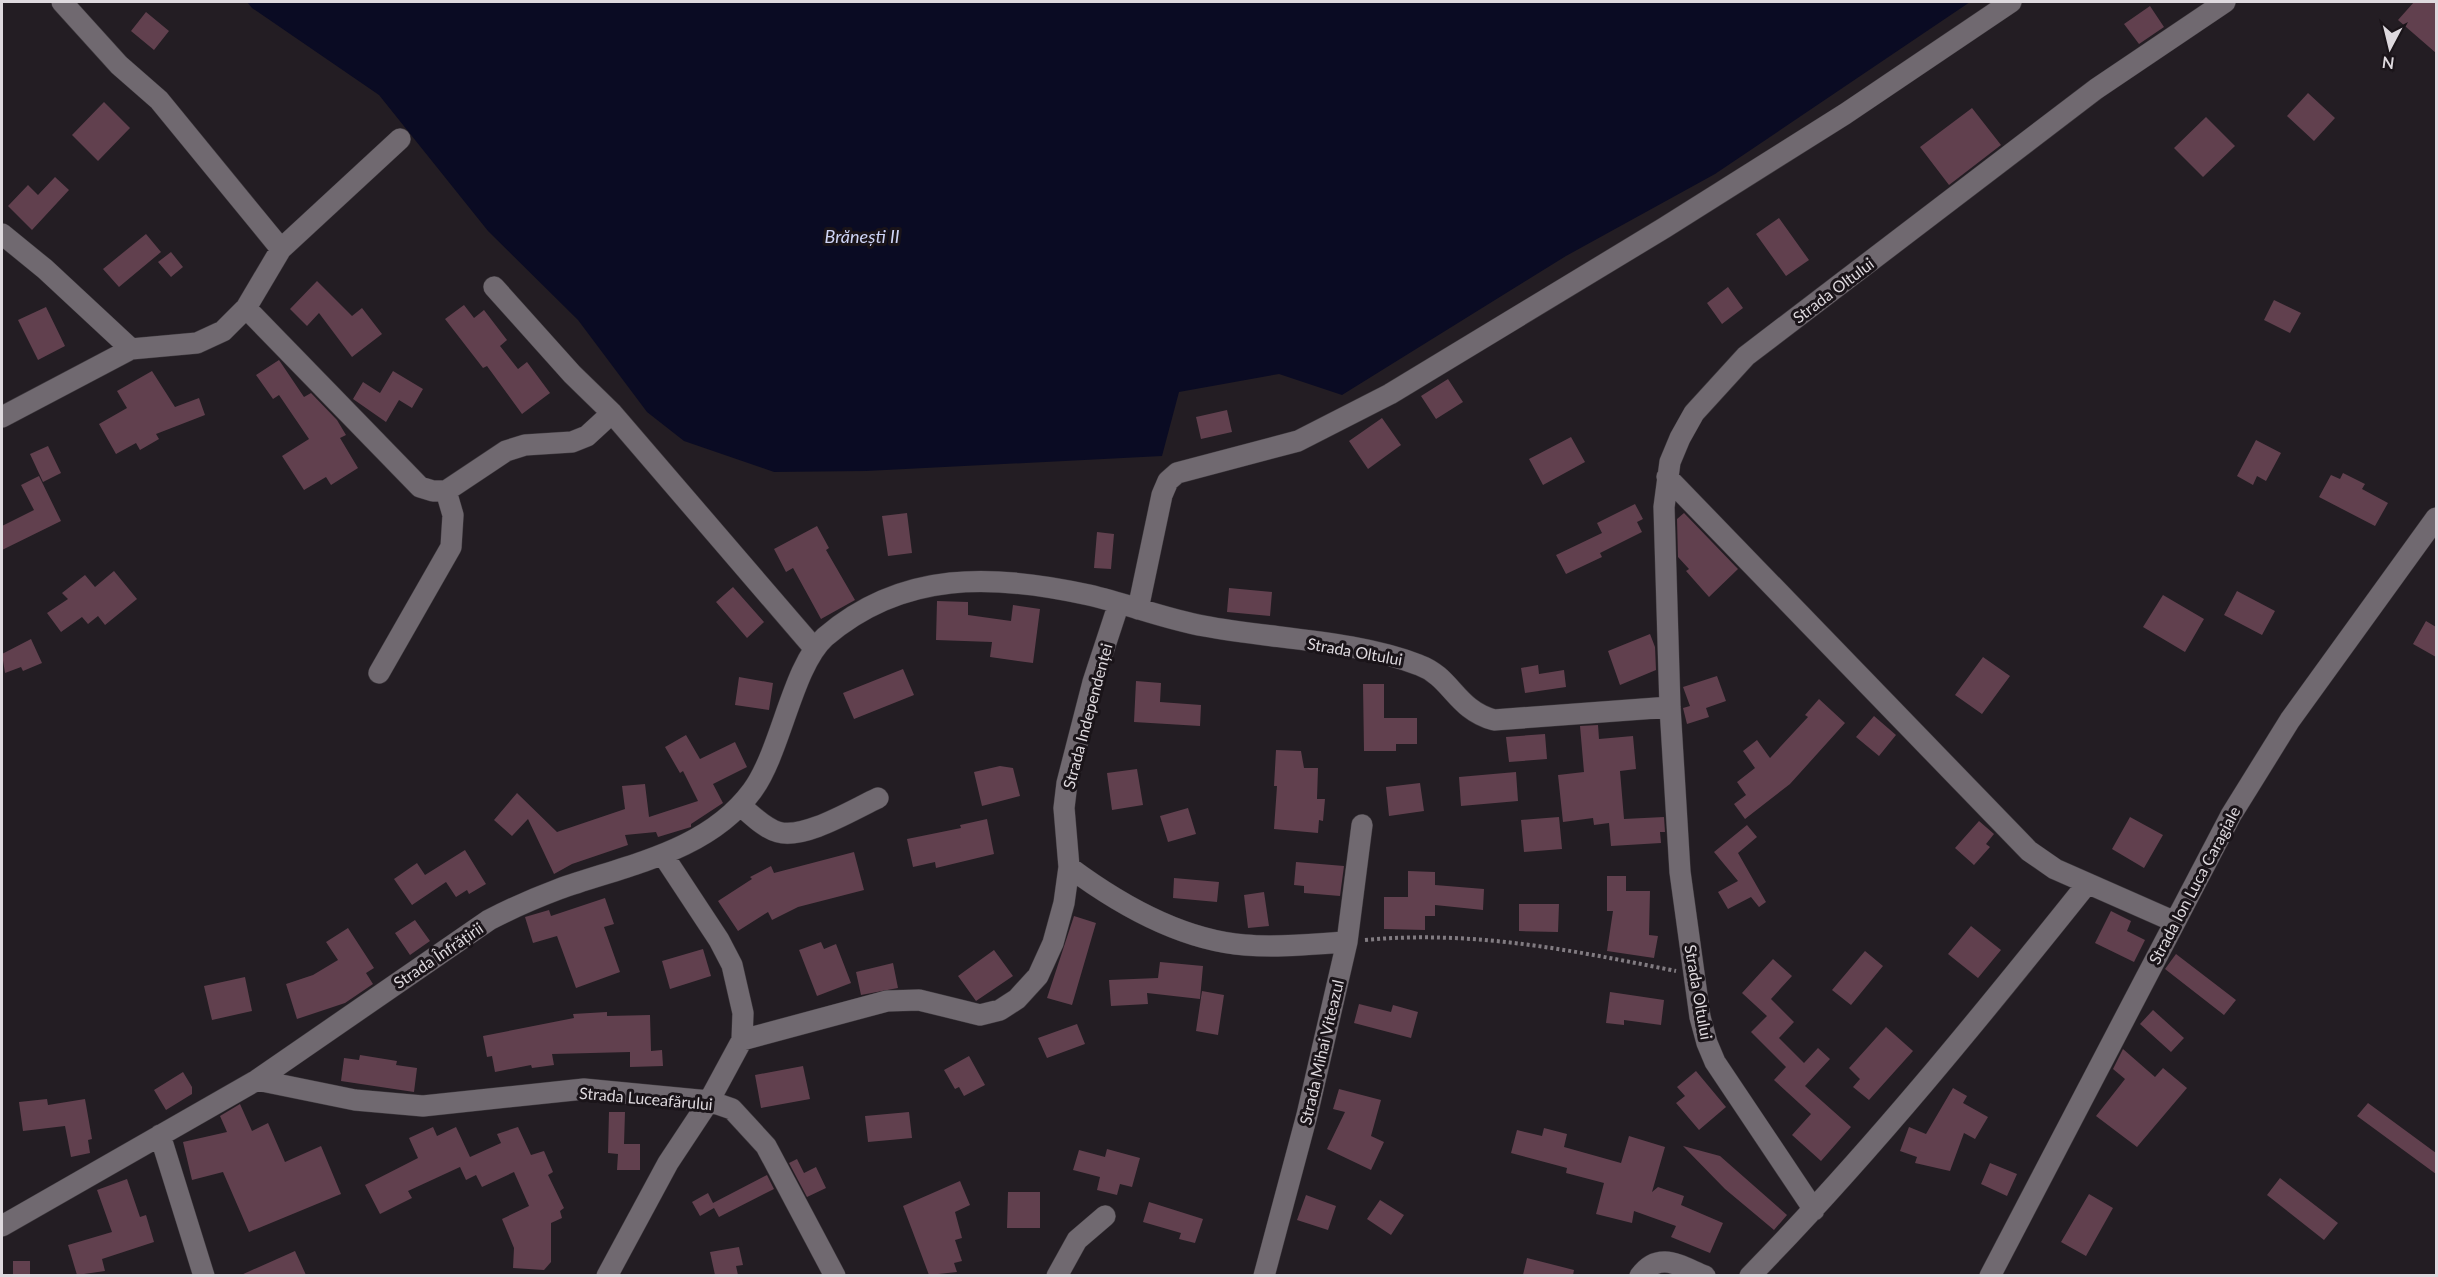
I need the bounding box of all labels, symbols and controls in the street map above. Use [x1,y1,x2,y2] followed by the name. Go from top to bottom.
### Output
[2360,18,2420,78] north arrow
[2381,53,2395,74] text: N
[825,225,900,247] water label: Brănești II
[1789,253,1877,327] street label: Strada Oltului
[1306,633,1404,669] street label: Strada Oltului
[1058,641,1116,791] street label: Strada Independenței
[2144,803,2244,967] street label: Strada Ion Luca Caragiale
[390,918,486,992] street label: Strada Înfrățirii
[1681,943,1717,1041] street label: Strada Oltului
[1295,978,1347,1126] street label: Strada Mihai Viteazul
[578,1083,714,1113] street label: Strada Luceafărului

